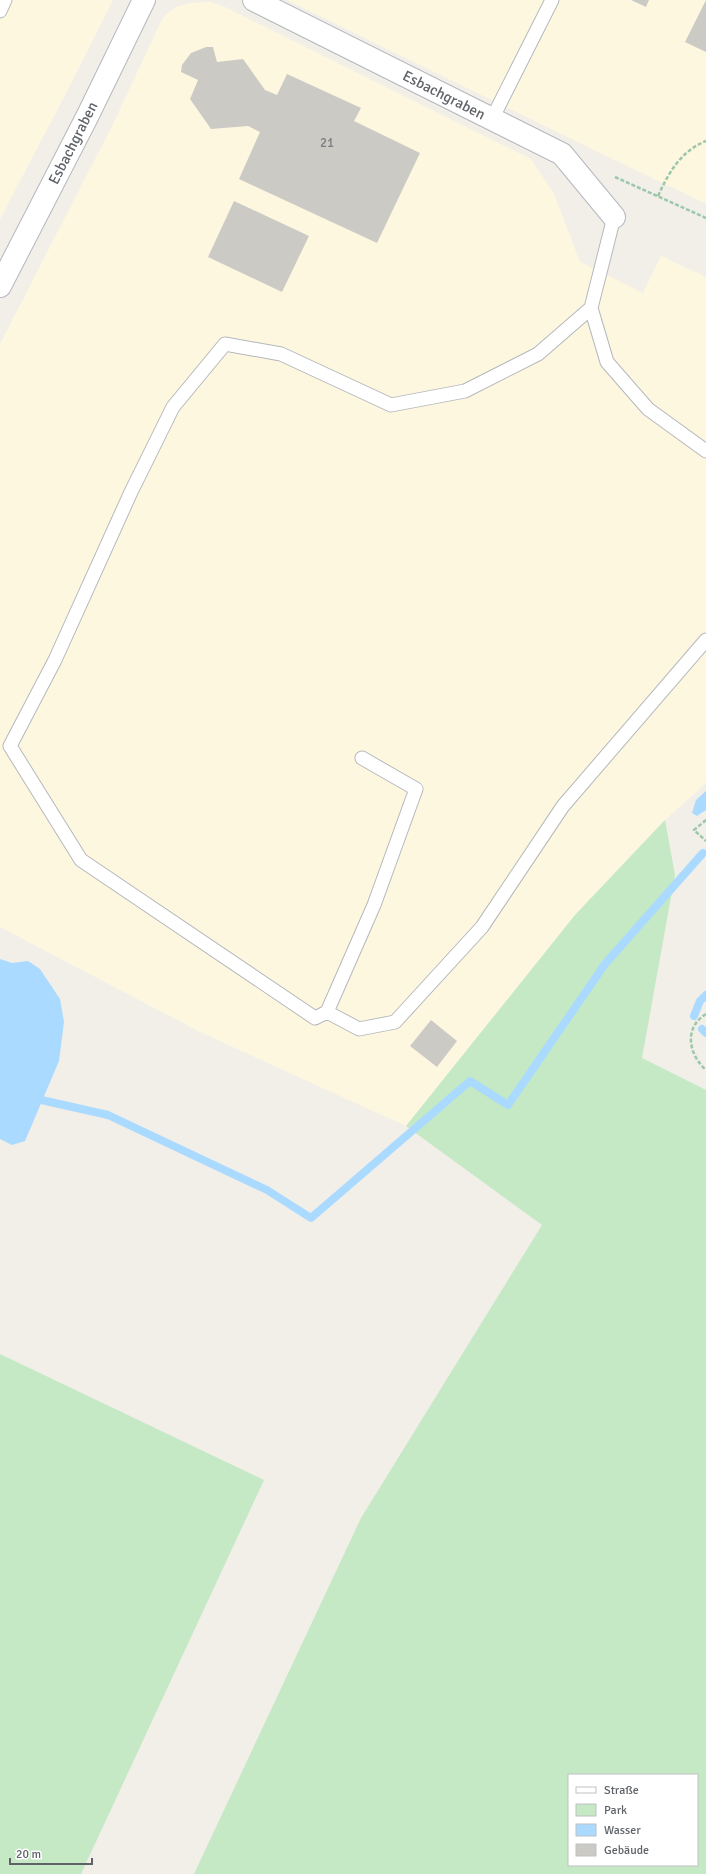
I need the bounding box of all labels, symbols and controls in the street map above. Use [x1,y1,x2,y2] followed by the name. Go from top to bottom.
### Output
[400,66,488,124] street label: Esbachgraben
[44,99,102,187] street label: Esbachgraben
[320,135,334,151] house number: 21
[568,1774,698,1866] legend
[604,1783,639,1798] text: Straße
[604,1803,627,1818] text: Park
[604,1823,641,1838] text: Wasser
[10,1840,92,1866] scale bar
[604,1843,649,1858] text: Gebäude
[16,1847,41,1862] text: 20 m

